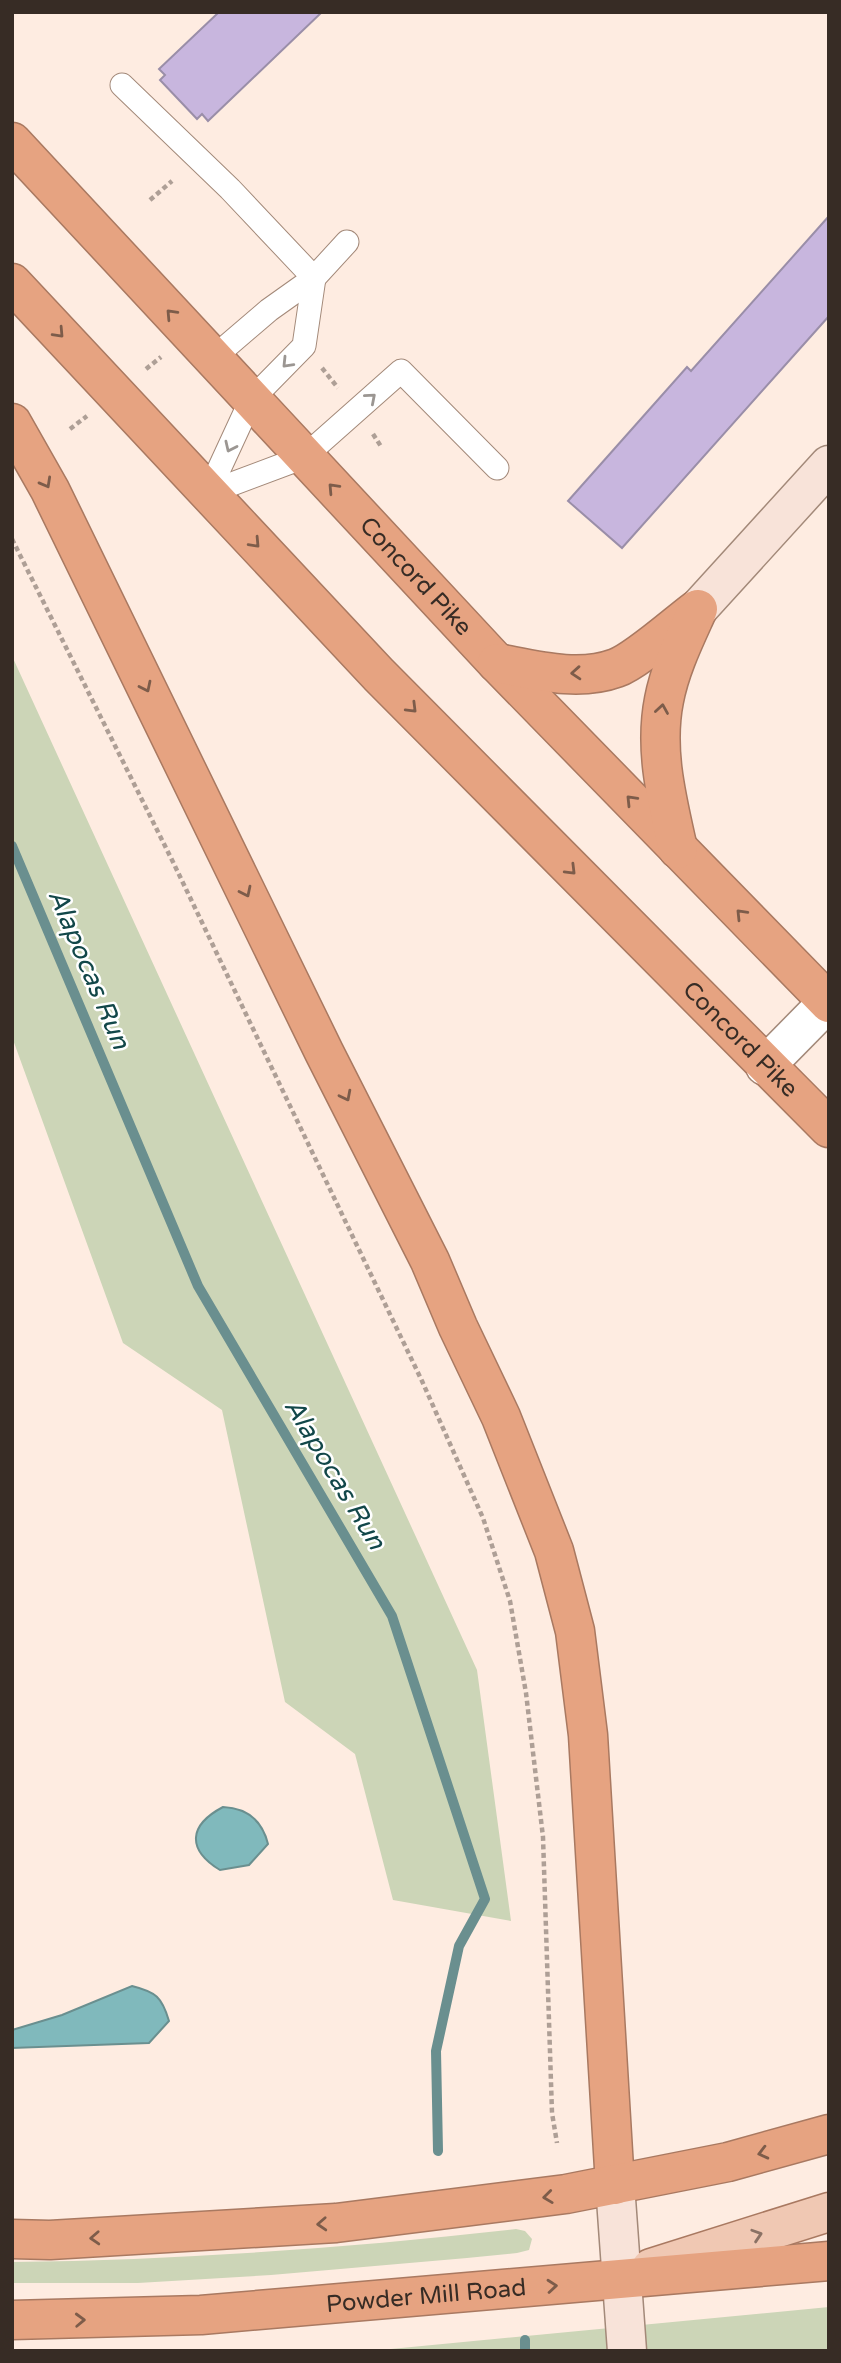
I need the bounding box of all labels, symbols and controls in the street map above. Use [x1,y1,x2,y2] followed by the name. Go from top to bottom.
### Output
[167,309,180,322] one-way arrow
[51,325,63,338] one-way arrow
[283,355,296,368] one-way arrow
[362,394,375,406] one-way arrow
[224,440,238,452] one-way arrow
[38,475,51,488] one-way arrow
[328,483,341,496] one-way arrow
[354,511,478,641] street label: Concord Pike
[246,535,259,548] one-way arrow
[570,666,581,681] one-way arrow
[138,680,152,692] one-way arrow
[403,699,416,712] one-way arrow
[655,703,670,715] one-way arrow
[626,795,639,808] one-way arrow
[563,861,576,874] one-way arrow
[41,884,137,1055] water label: Alapocas Run
[237,885,251,897] one-way arrow
[737,909,750,922] one-way arrow
[677,975,804,1103] street label: Concord Pike
[338,1089,351,1101] one-way arrow
[278,1393,393,1556] water label: Alapocas Run
[757,2145,769,2159] one-way arrow
[542,2189,554,2204] one-way arrow
[316,2216,327,2231] one-way arrow
[751,2228,763,2243] one-way arrow
[89,2230,100,2245] one-way arrow
[325,2273,527,2319] street label: Powder Mill Road
[546,2279,557,2294] one-way arrow
[75,2312,86,2327] one-way arrow

